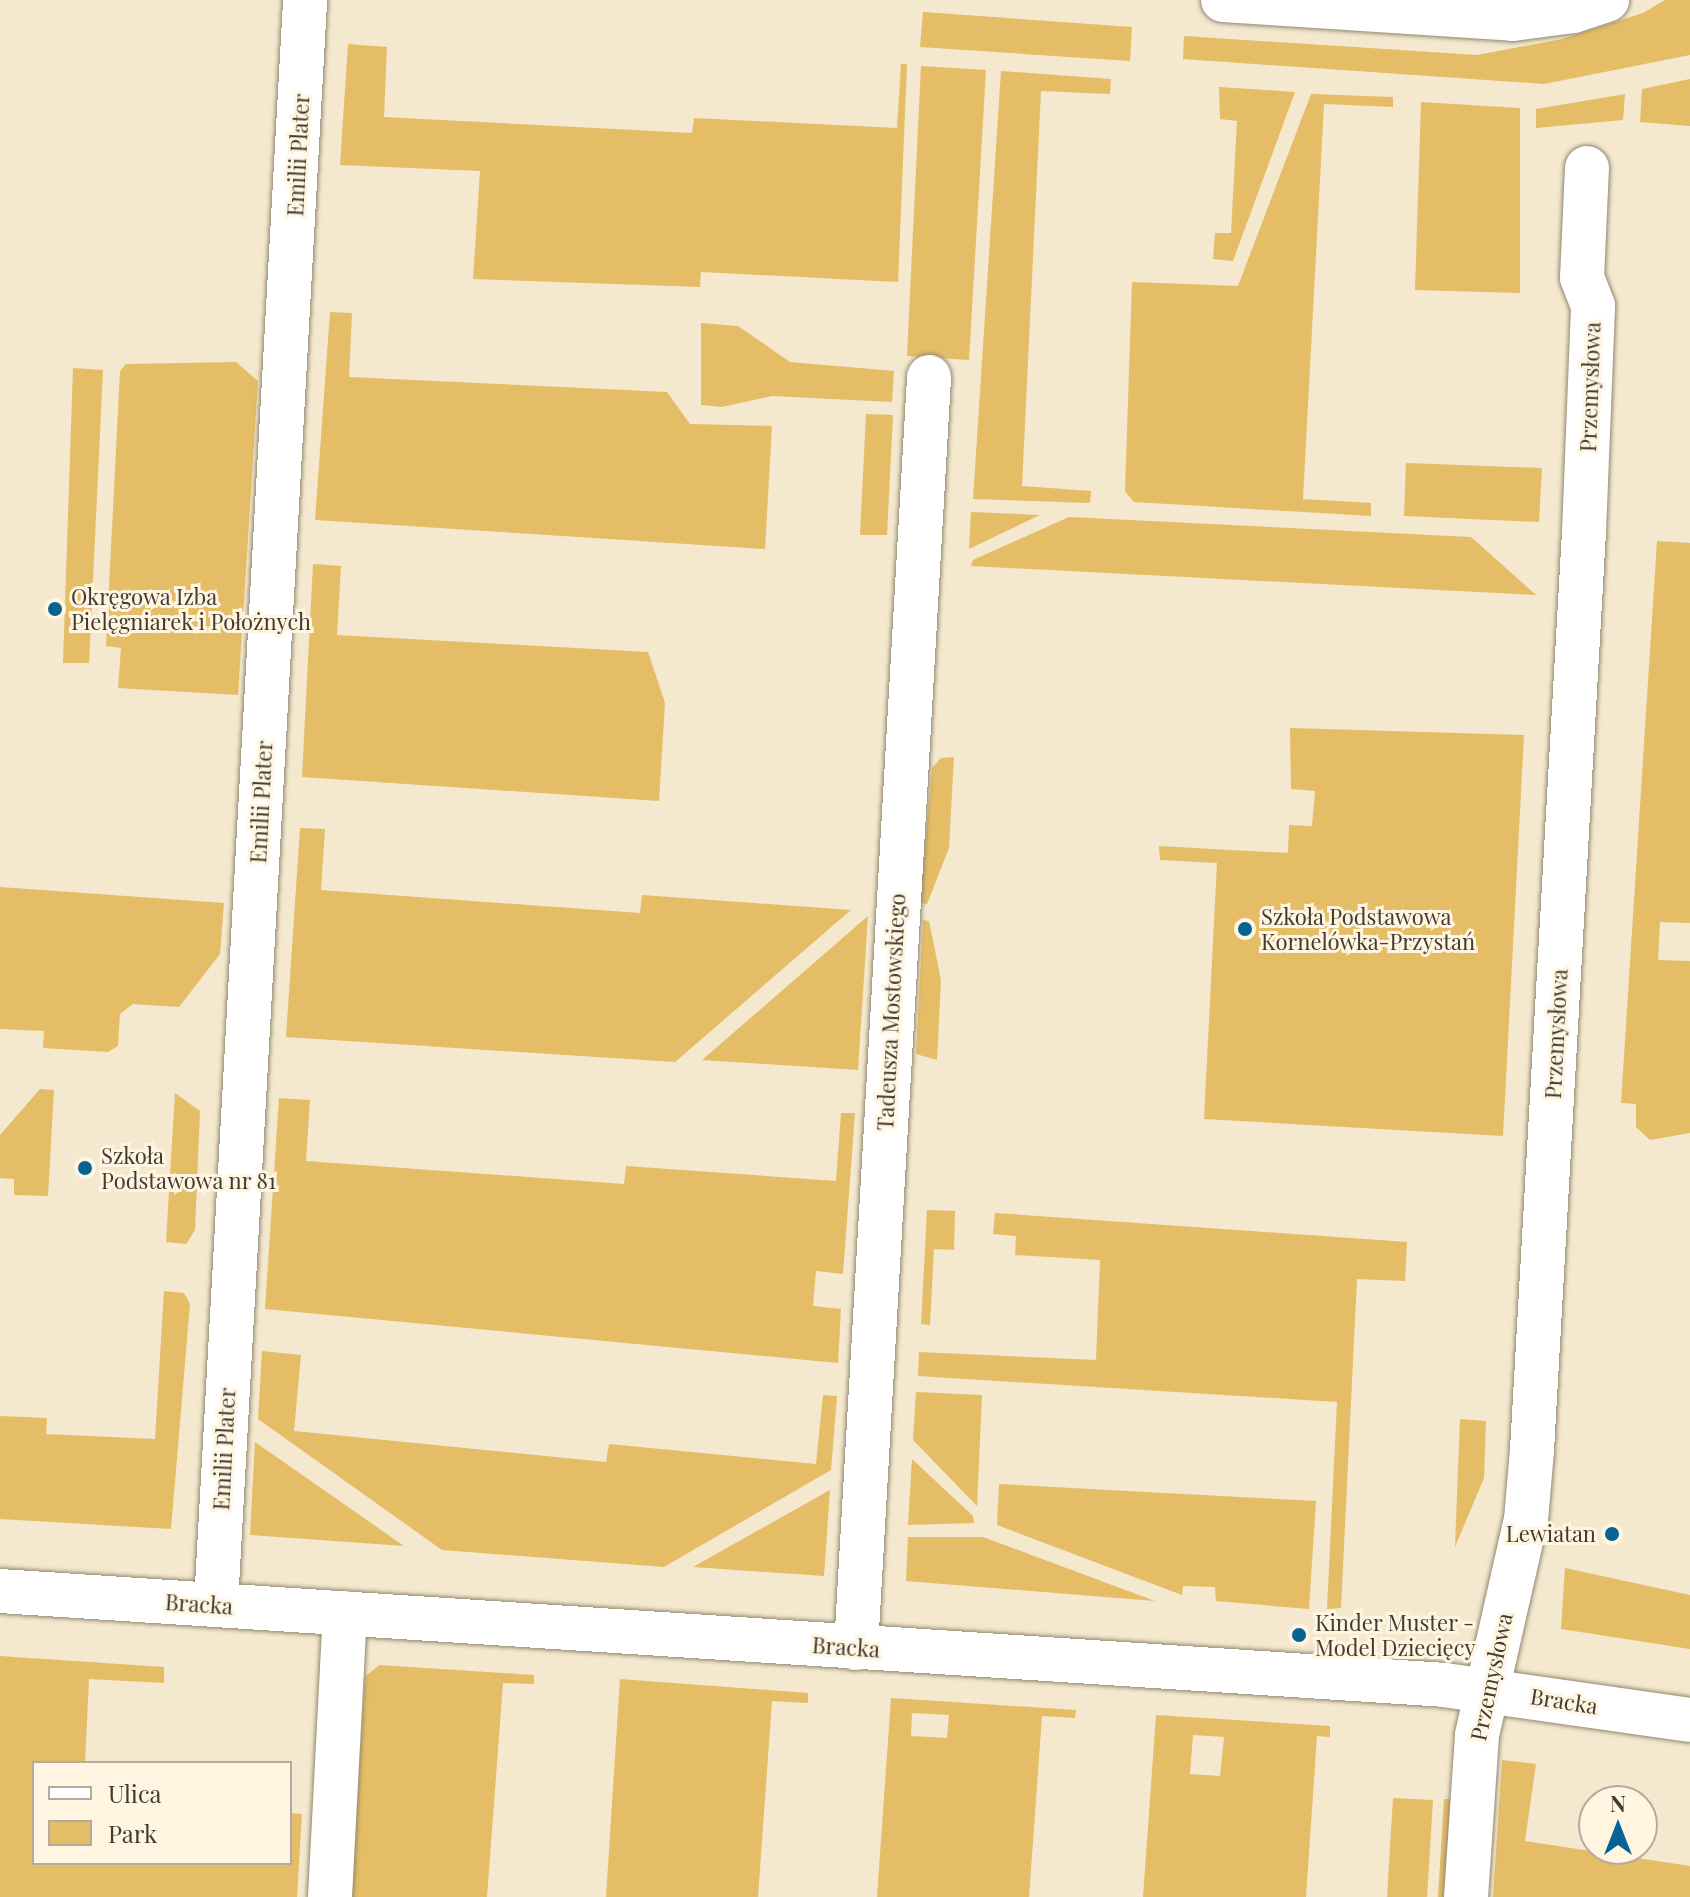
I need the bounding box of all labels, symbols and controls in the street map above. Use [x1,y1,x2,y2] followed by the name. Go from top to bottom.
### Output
[282,93,314,217] street label: Emilii Plater
[1575,322,1605,452] street label: Przemysłowa
[71,583,311,634] place label: Okręgowa Izba Pielęgniarek i Położnych
[46,600,64,618] marker: Okręgowa Izba Pielęgniarek i Położnych
[245,740,277,864] street label: Emilii Plater
[872,893,910,1131] street label: Tadeusza Mostowskiego
[1261,903,1475,954] place label: Szkoła Podstawowa Kornelówka-Przystań
[1236,920,1254,938] marker: Szkoła Podstawowa Kornelówka-Przystań
[1539,968,1573,1100] street label: Przemysłowa
[101,1142,277,1194] place label: Szkoła Podstawowa nr 81
[76,1159,94,1177] marker: Szkoła Podstawowa nr 81
[208,1387,240,1511] street label: Emilii Plater
[1506,1521,1596,1547] place label: Lewiatan
[1603,1525,1621,1543] marker: Lewiatan
[164,1588,234,1620] street label: Bracka
[1315,1609,1476,1660] place label: Kinder Muster - Model Dziecięcy
[1465,1611,1517,1743] street label: Przemysłowa
[1290,1626,1308,1644] marker: Kinder Muster - Model Dziecięcy
[811,1631,881,1663] street label: Bracka
[1528,1683,1600,1719] street label: Bracka
[32,1761,292,1865] legend
[108,1777,162,1809] text: Ulica
[1578,1785,1658,1865] north arrow
[1610,1788,1626,1818] text: N
[108,1817,157,1849] text: Park

